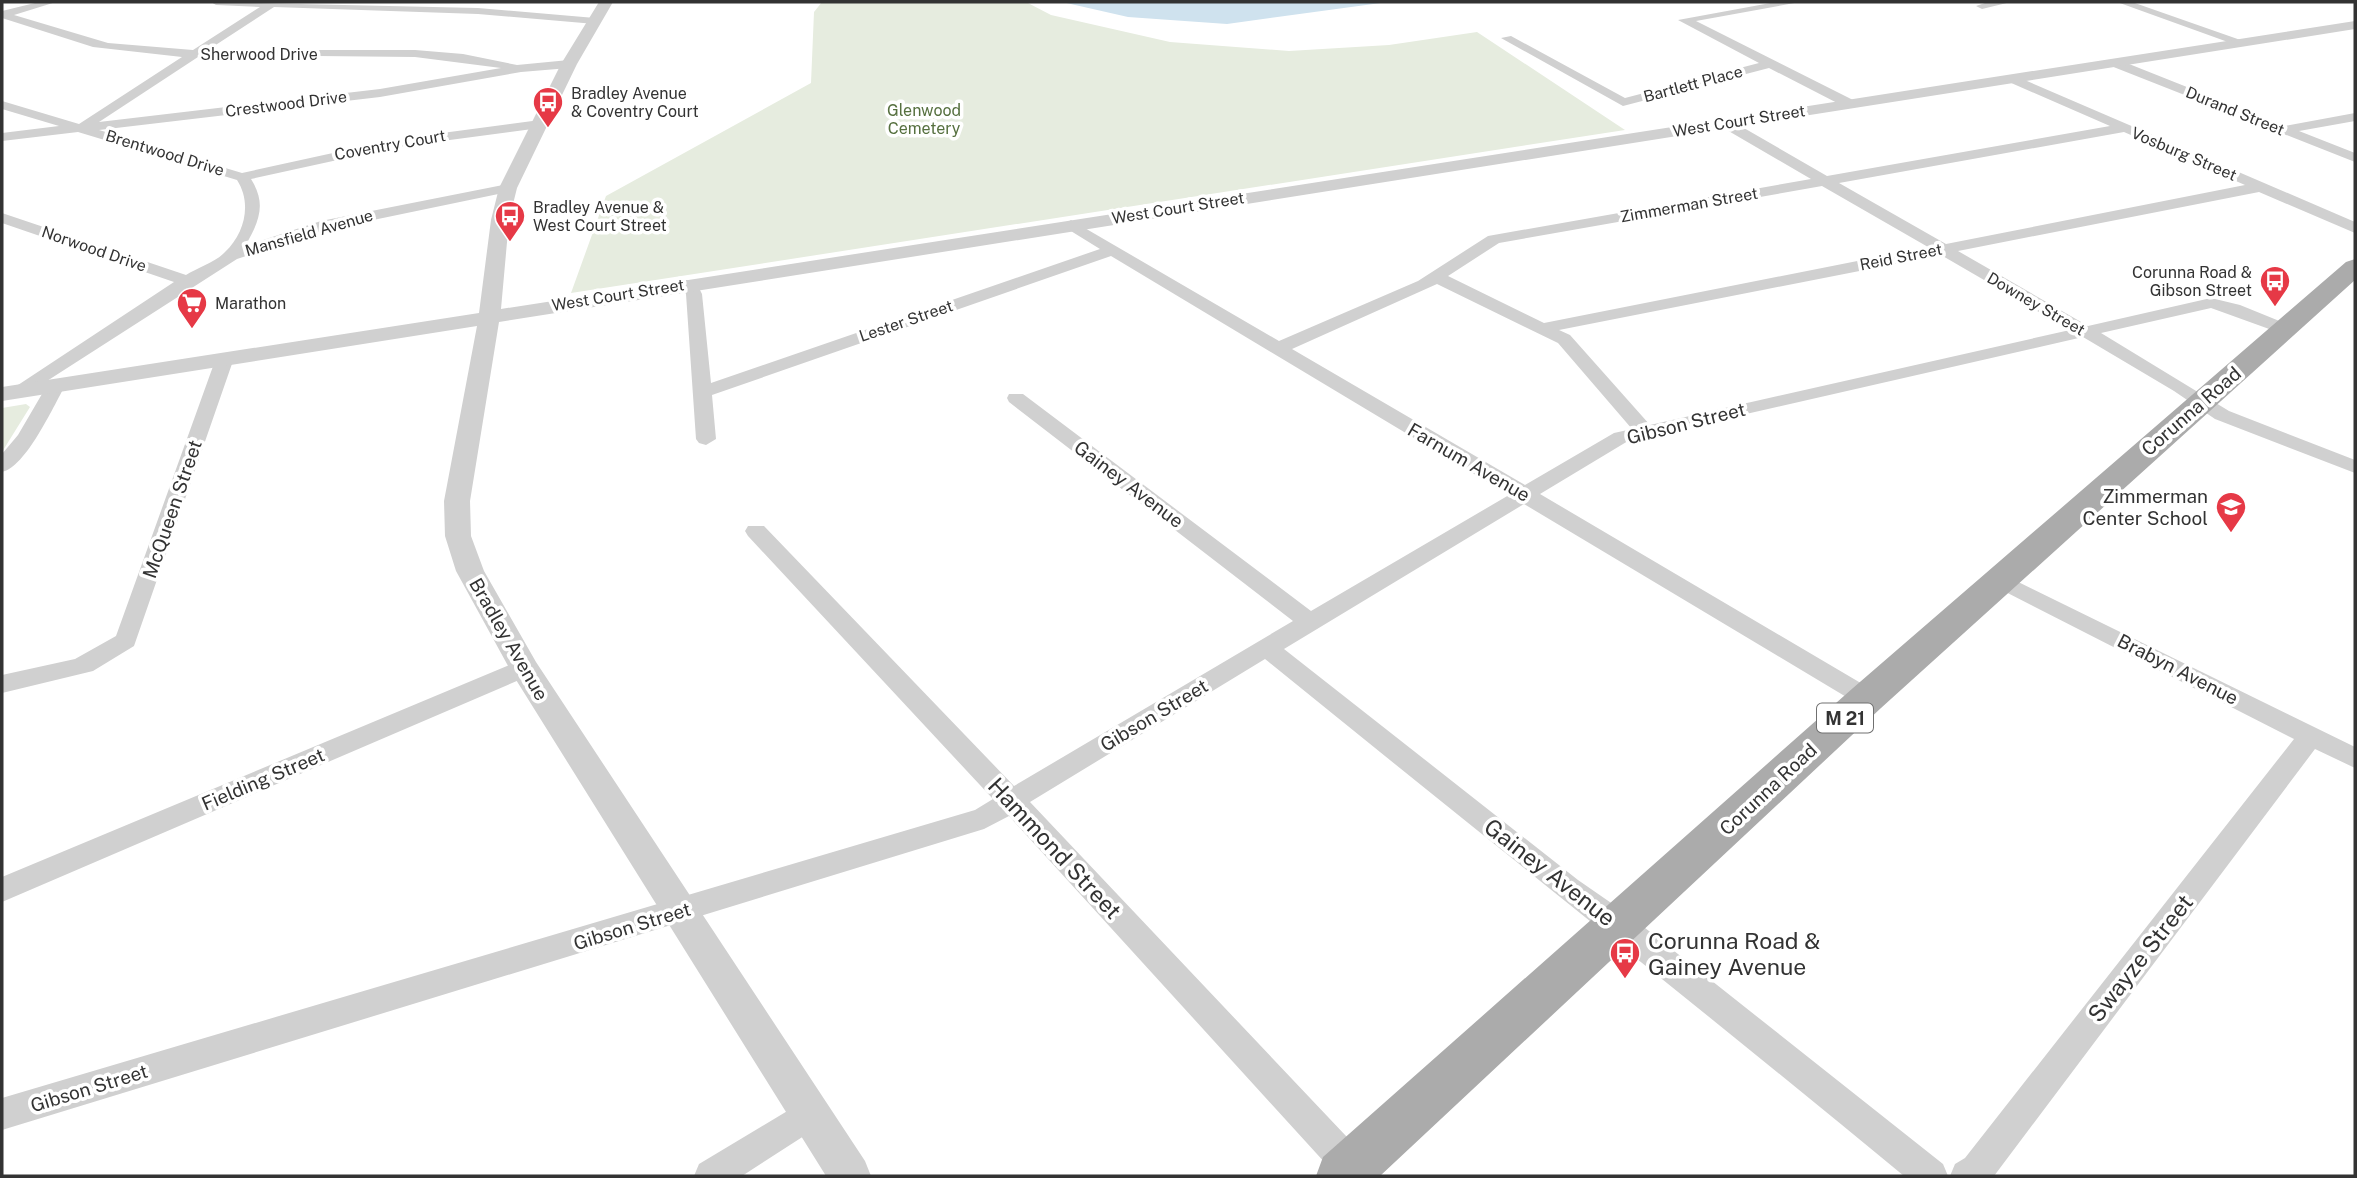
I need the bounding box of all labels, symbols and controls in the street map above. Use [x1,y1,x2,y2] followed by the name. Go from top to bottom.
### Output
[200,45,318,64] street label: Sherwood Drive
[1641,62,1745,106] street label: Bartlett Place
[2183,83,2287,139] street label: Durand Street
[571,84,699,121] place label: Bradley Avenue & Coventry Court
[531,85,565,129] bus stop icon: Bradley Avenue & Coventry Court
[224,87,348,121] street label: Crestwood Drive
[887,101,961,138] park label: Glenwood Cemetery
[1671,101,1807,141] street label: West Court Street
[2128,123,2240,185] street label: Vosburg Street
[103,126,227,180] street label: Brentwood Drive
[333,126,447,164] street label: Coventry Court
[1619,184,1759,226] street label: Zimmerman Street
[1110,188,1246,228] street label: West Court Street
[533,198,667,235] place label: Bradley Avenue & West Court Street
[493,199,527,243] bus stop icon: Bradley Avenue & West Court Street
[243,206,375,260] street label: Mansfield Avenue
[39,222,149,276] street label: Norwood Drive
[1858,240,1944,274] street label: Reid Street
[2132,263,2252,300] place label: Corunna Road & Gibson Street
[2258,264,2292,308] bus stop icon: Corunna Road & Gibson Street
[1984,268,2088,340] street label: Downey Street
[550,275,686,315] street label: West Court Street
[175,286,209,330] supermarket icon: Marathon
[215,294,286,313] place label: Marathon
[857,296,955,346] street label: Lester Street
[2137,362,2245,460] street label: Corunna Road
[1624,398,1748,448] street label: Gibson Street
[1404,418,1534,506] street label: Farnum Avenue
[1070,436,1188,532] street label: Gainey Avenue
[138,437,206,581] street label: McQueen Street
[2083,485,2208,529] place label: Zimmerman Center School
[2214,490,2248,534] school or university icon: Zimmerman Center School
[465,574,553,704] street label: Bradley Avenue
[2114,629,2242,709] street label: Brabyn Avenue
[1096,674,1212,756] street label: Gibson Street
[1817,704,1873,732] road number: M 21
[1715,739,1821,839] street label: Corunna Road
[198,743,328,815] street label: Fielding Street
[983,772,1127,924] street label: Hammond Street
[1479,813,1621,931] street label: Gainey Avenue
[2082,889,2198,1027] street label: Swayze Street
[571,898,693,954] street label: Gibson Street
[1648,927,1820,980] place label: Corunna Road & Gainey Avenue
[1608,936,1642,980] bus stop icon: Corunna Road & Gainey Avenue
[28,1060,150,1116] street label: Gibson Street

